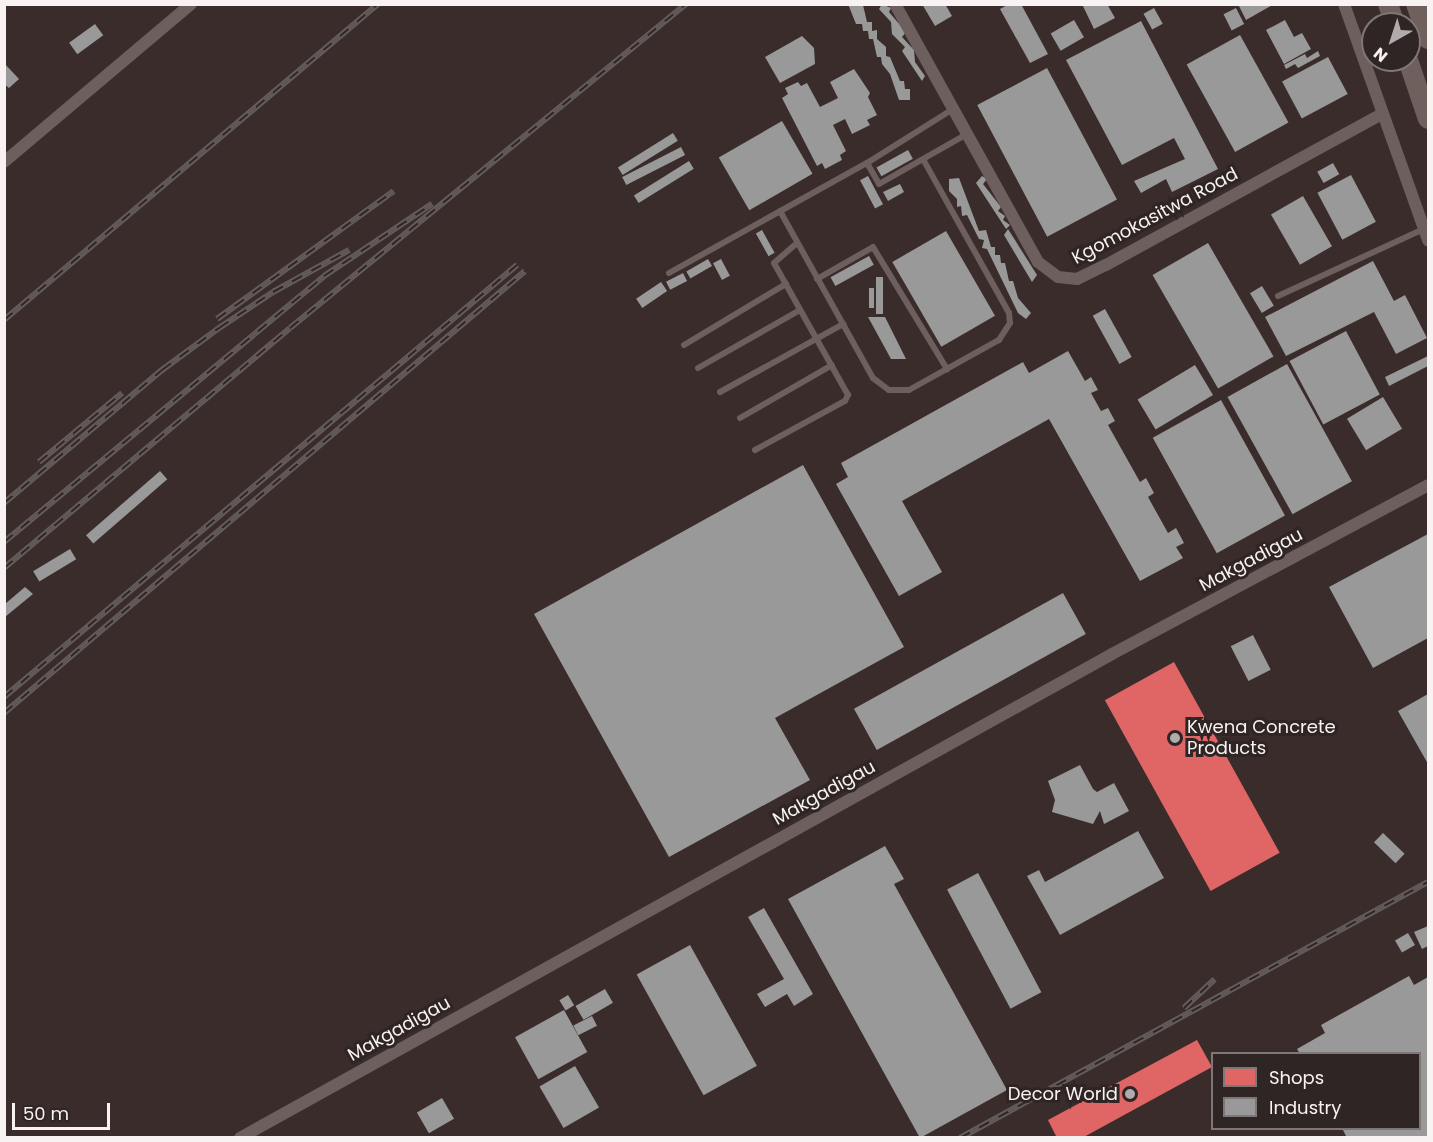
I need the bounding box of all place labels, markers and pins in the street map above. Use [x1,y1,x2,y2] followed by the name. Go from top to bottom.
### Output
[1187,717,1336,760] place label: Kwena Concrete Products
[1168,731,1182,745] marker: Kwena Concrete Products
[1008,1083,1118,1105] place label: Decor World
[1123,1087,1137,1101] marker: Decor World

